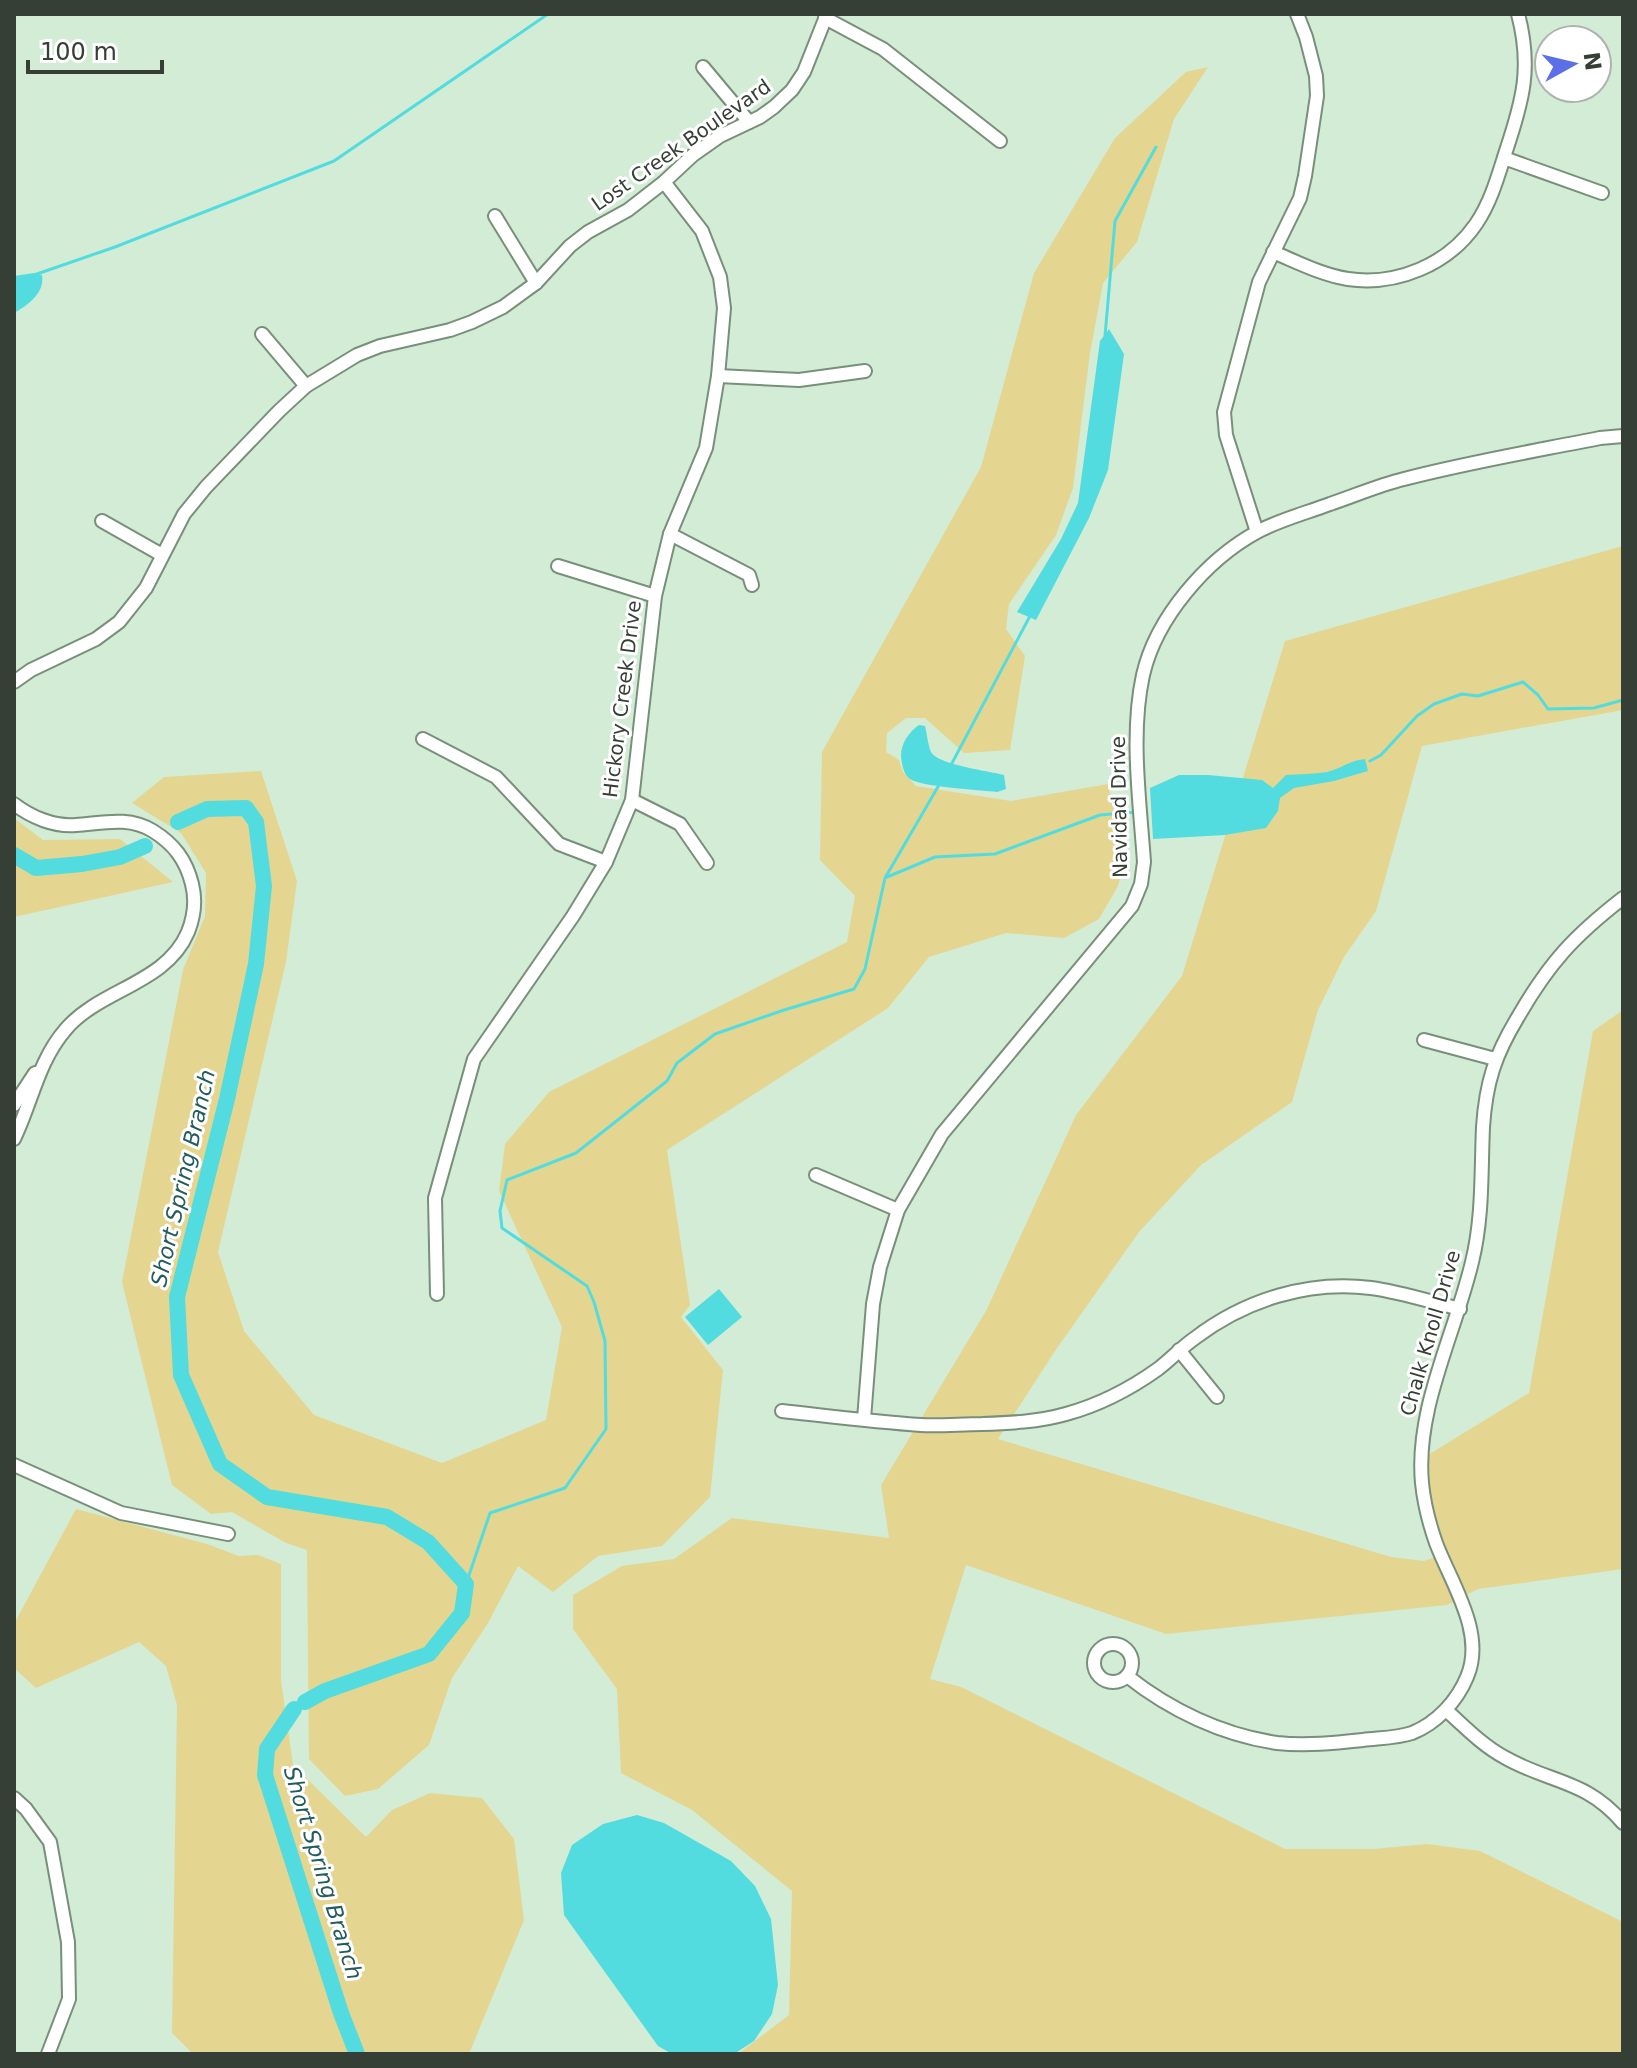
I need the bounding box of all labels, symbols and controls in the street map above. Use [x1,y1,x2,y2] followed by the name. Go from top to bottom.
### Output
[28,24,162,74] scale bar
[1533,24,1613,104] north arrow
[40,38,117,66] text: 100 m
[1579,50,1606,72] text: N
[587,74,775,216] street label: Lost Creek Boulevard
[598,599,646,799] street label: Hickory Creek Drive
[1106,736,1132,878] street label: Navidad Drive
[146,1067,220,1289] water label: Short Spring Branch
[1395,1247,1465,1419] street label: Chalk Knoll Drive
[279,1763,367,1983] water label: Short Spring Branch

